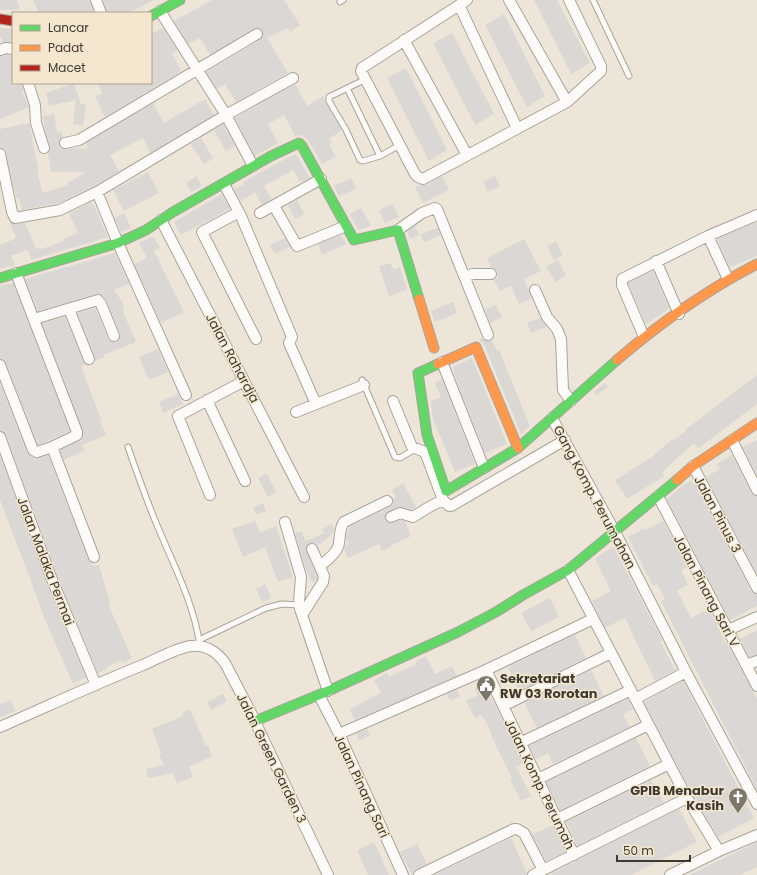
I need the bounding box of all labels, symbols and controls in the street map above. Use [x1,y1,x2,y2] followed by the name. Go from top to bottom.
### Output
[12,12,152,84] legend
[48,19,89,36] text: Lancar
[48,39,84,56] text: Padat
[48,59,86,76] text: Macet
[201,310,264,406] street label: Jalan Rahardja
[549,422,641,572] street label: Gang Komp. Perumahan
[689,472,746,556] street label: Jalan Pinus 3
[12,494,79,628] street label: Jalan Malaka Permai
[669,532,744,651] street label: Jalan Pinang Sari V
[500,669,598,703] place label: Sekretariat RW 03 Rorotan
[475,674,497,702] public building icon: Sekretariat RW 03 Rorotan
[232,690,311,826] street label: Jalan Green Garden 3
[500,716,579,853] street label: Jalan Komp. Perumah
[329,731,394,841] street label: Jalan Pinang Sari
[630,781,724,815] place label: GPIB Menabur Kasih
[727,786,749,814] church icon: GPIB Menabur Kasih
[617,837,690,863] scale bar
[623,842,654,859] text: 50 m

